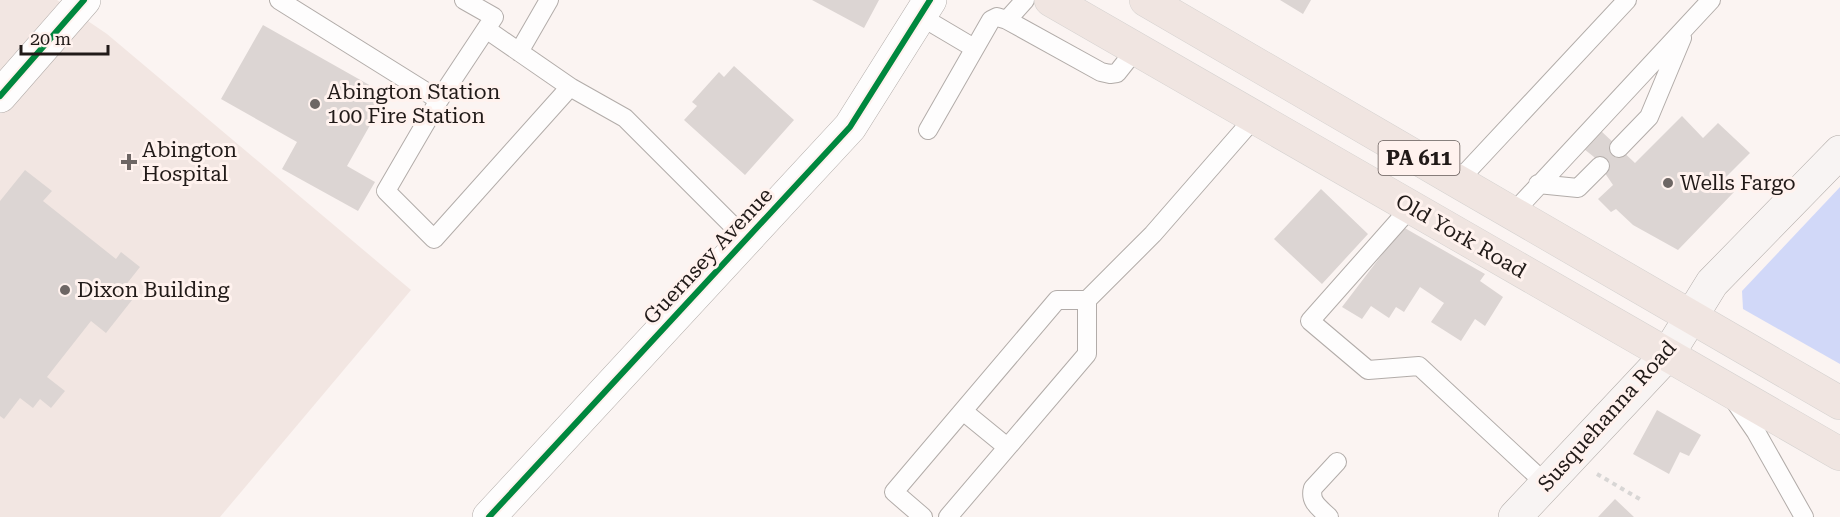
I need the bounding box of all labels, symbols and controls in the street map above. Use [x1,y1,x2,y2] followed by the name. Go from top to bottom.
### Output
[21,18,108,56] scale bar
[30,28,71,49] text: 20 m
[327,80,501,128] place label: Abington Station 100 Fire Station
[308,97,322,111] marker: Abington Station 100 Fire Station
[142,138,238,186] place label: Abington Hospital
[1378,141,1460,175] road number: PA 611
[120,153,138,171] marker: Abington Hospital
[1680,171,1796,195] place label: Wells Fargo
[1661,176,1675,190] marker: Wells Fargo
[639,183,777,329] street label: Guernsey Avenue
[1392,189,1531,283] street label: Old York Road
[77,278,229,302] place label: Dixon Building
[58,283,72,297] marker: Dixon Building
[1533,335,1681,496] street label: Susquehanna Road

